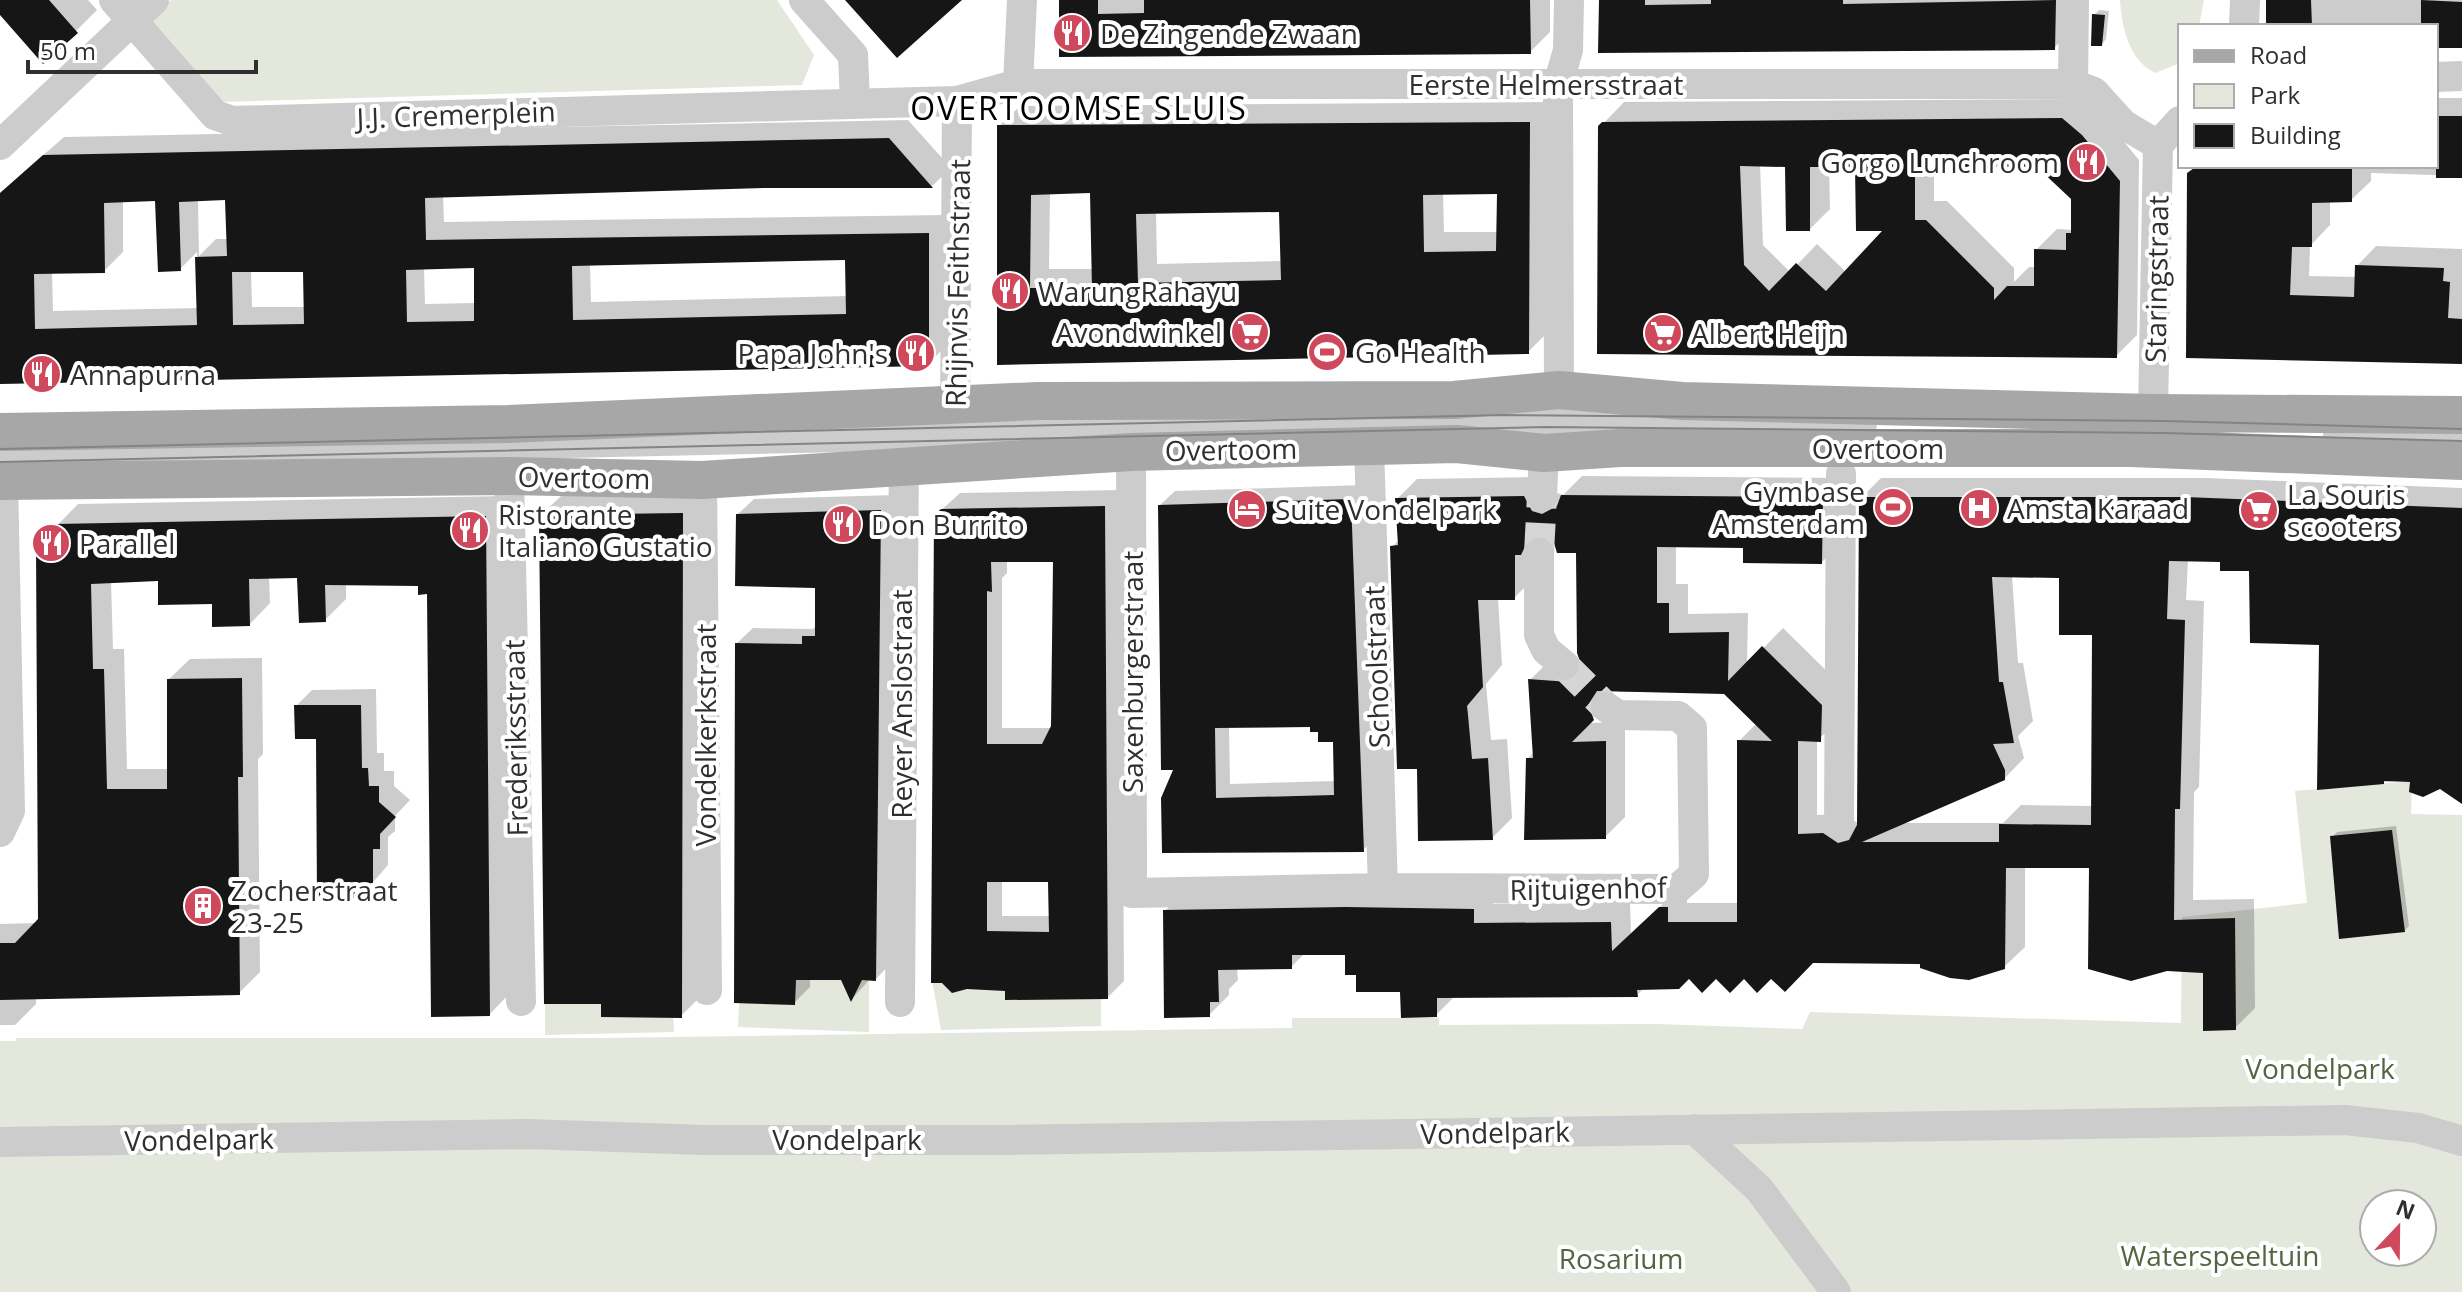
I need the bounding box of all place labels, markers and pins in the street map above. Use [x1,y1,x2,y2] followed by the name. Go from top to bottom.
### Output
[1051,12,1093,54] restaurant icon: De Zingende Zwaan
[1100,14,1358,52] place label: De Zingende Zwaan
[2066,141,2108,183] restaurant icon: Gorgo Lunchroom
[1820,143,2059,181] place label: Gorgo Lunchroom
[989,270,1031,312] restaurant icon: WarungRahayu
[1038,272,1237,310] place label: WarungRahayu
[1229,311,1271,353] supermarket icon: Avondwinkel
[1642,312,1684,354] supermarket icon: Albert Heijn
[1056,313,1222,351] place label: Avondwinkel
[1691,314,1845,352] place label: Albert Heijn
[1306,331,1348,373] sports icon: Go Health
[895,332,937,374] restaurant icon: Papa John's
[1355,333,1486,371] place label: Go Health
[737,334,888,372] place label: Papa John's
[21,353,63,395] restaurant icon: Annapurna
[70,355,216,393] place label: Annapurna
[1712,472,1865,542] place label: Gymbase Amsterdam
[2287,475,2406,545] place label: La Souris scooters
[1872,486,1914,528] sports icon: Gymbase Amsterdam
[1958,487,2000,529] hospital icon: Amsta Karaad
[1226,488,1268,530] hotel icon: Suite Vondelpark
[2007,489,2189,527] place label: Amsta Karaad
[2238,489,2280,531] supermarket icon: La Souris scooters
[1275,490,1497,528] place label: Suite Vondelpark
[498,495,713,565] place label: Ristorante Italiano Gustatio
[822,503,864,545] restaurant icon: Don Burrito
[871,505,1025,543] place label: Don Burrito
[449,509,491,551] restaurant icon: Ristorante Italiano Gustatio
[30,522,72,564] restaurant icon: Parallel
[79,524,175,562] place label: Parallel
[231,871,398,941] place label: Zocherstraat 23-25
[182,885,224,927] building icon: Zocherstraat 23-25

